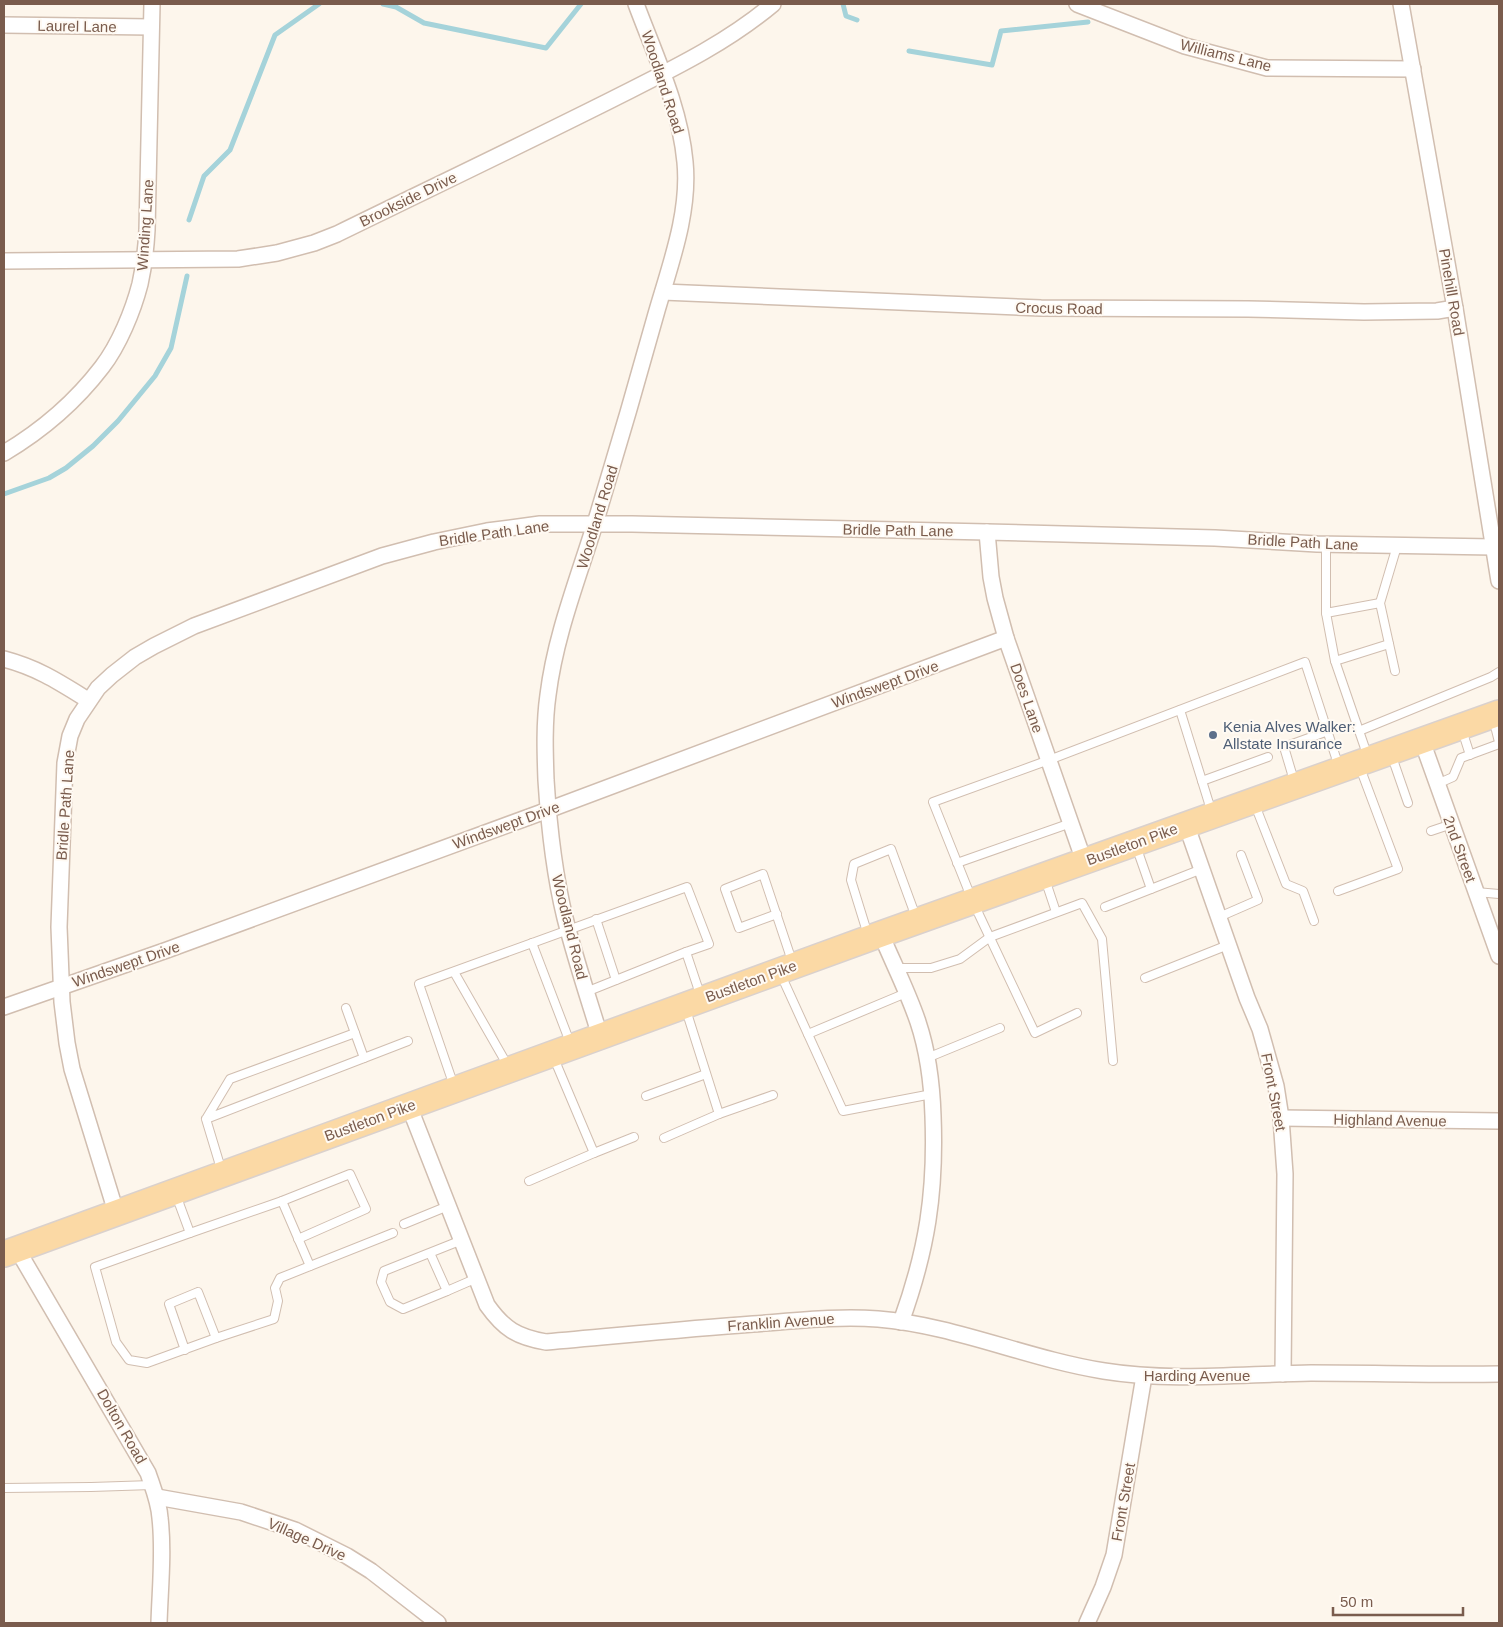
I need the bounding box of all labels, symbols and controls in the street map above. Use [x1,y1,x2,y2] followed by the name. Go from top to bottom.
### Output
[37,17,117,35] street label: Laurel Lane
[638,28,688,136] street label: Woodland Road
[1179,35,1273,75] street label: Williams Lane
[357,168,459,230] street label: Brookside Drive
[133,179,157,271] street label: Winding Lane
[1436,247,1468,337] street label: Pinehill Road
[1015,299,1103,317] street label: Crocus Road
[573,463,621,571] street label: Woodland Road
[438,517,550,549] street label: Bridle Path Lane
[842,521,954,539] street label: Bridle Path Lane
[1247,531,1359,553] street label: Bridle Path Lane
[829,657,941,711] street label: Windswept Drive
[1007,661,1047,735] street label: Does Lane
[1223,718,1356,752] place label: Kenia Alves Walker: Allstate Insurance
[1207,729,1219,741] marker: Kenia Alves Walker: Allstate Insurance
[53,749,77,861] street label: Bridle Path Lane
[450,798,562,852] street label: Windswept Drive
[1440,814,1480,885] street label: 2nd Street
[1084,820,1180,868] street label: Bustleton Pike
[549,873,591,981] street label: Woodland Road
[70,938,182,990] street label: Windswept Drive
[703,957,799,1005] street label: Bustleton Pike
[1258,1052,1290,1133] street label: Front Street
[322,1096,418,1144] street label: Bustleton Pike
[1333,1111,1447,1129] street label: Highland Avenue
[727,1310,835,1334] street label: Franklin Avenue
[1144,1367,1250,1384] street label: Harding Avenue
[94,1386,150,1466] street label: Dolton Road
[1108,1461,1138,1542] street label: Front Street
[265,1514,349,1564] street label: Village Drive
[1333,1584,1463,1616] scale bar
[1340,1593,1373,1610] text: 50 m

